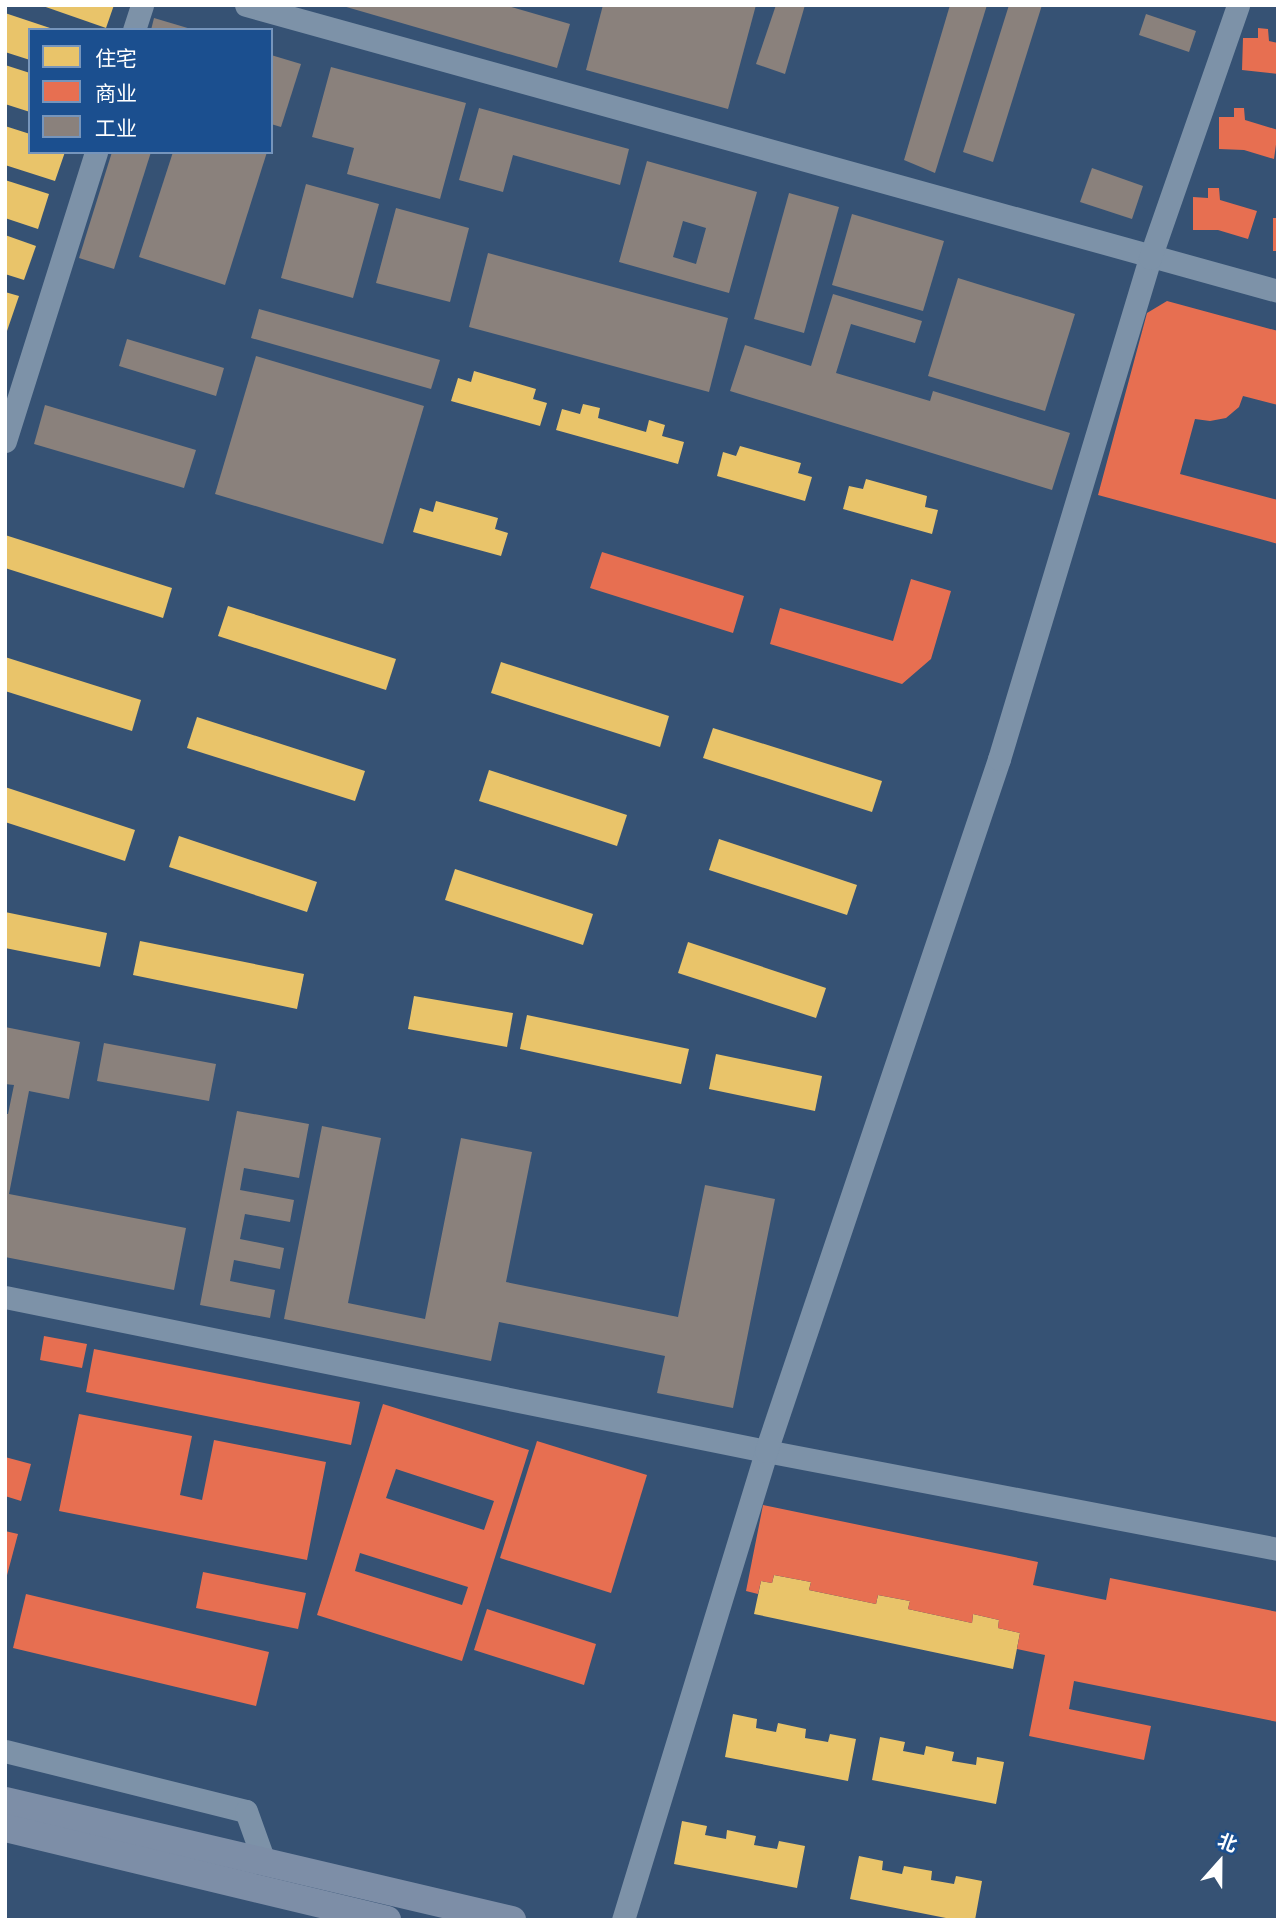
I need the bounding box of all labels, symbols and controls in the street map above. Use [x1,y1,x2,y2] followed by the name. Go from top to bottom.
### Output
[28,28,273,154] legend
[95,45,137,70] text: 住宅
[95,80,137,105] text: 商业
[95,115,137,140] text: 工业
[1185,1827,1255,1897] north arrow
[1215,1828,1241,1856] text: 北

